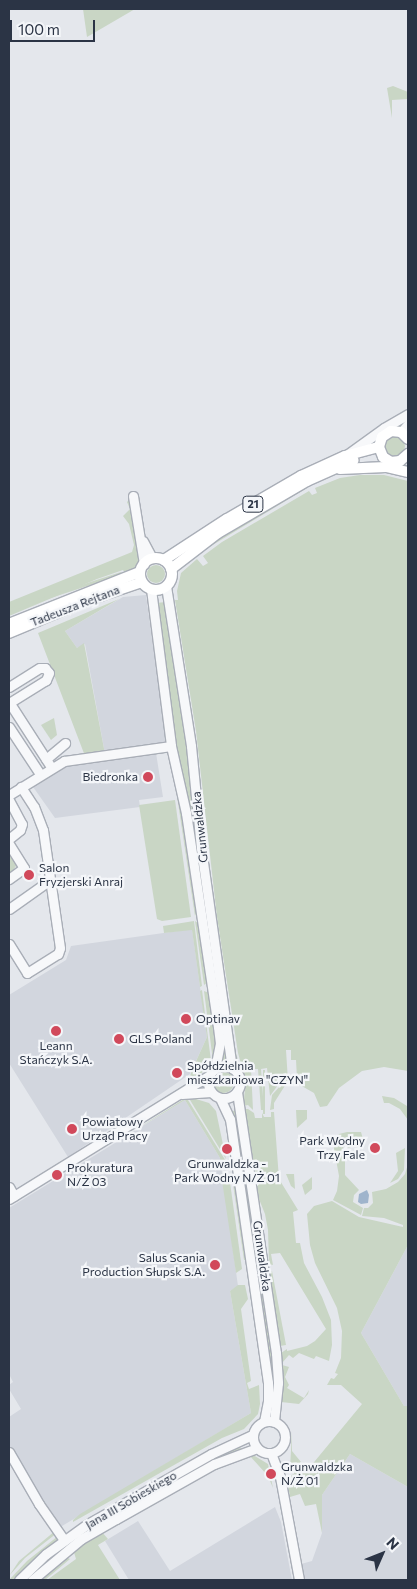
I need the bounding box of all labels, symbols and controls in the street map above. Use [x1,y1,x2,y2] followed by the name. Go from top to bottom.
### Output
[12,10,98,42] scale bar
[18,20,60,38] text: 100 m
[242,496,264,512] road number: 21
[28,582,122,630] street label: Tadeusza Rejtana
[82,770,138,784] place label: Biedronka
[142,771,154,783] marker: Biedronka
[189,791,211,863] street label: Grunwaldzka
[39,861,123,889] place label: Salon Fryzjerski Anraj
[23,869,35,881] marker: Salon Fryzjerski Anraj
[196,1012,240,1026] place label: Optinav
[180,1013,192,1025] marker: Optinav
[50,1025,62,1037] marker: Leann Stańczyk S.A.
[129,1032,192,1046] place label: GLS Poland
[113,1033,125,1045] marker: GLS Poland
[20,1039,92,1067] place label: Leann Stańczyk S.A.
[187,1059,308,1087] place label: Spółdzielnia mieszkaniowa "CZYN"
[171,1067,183,1079] marker: Spółdzielnia mieszkaniowa "CZYN"
[82,1115,148,1143] place label: Powiatowy Urząd Pracy
[66,1123,78,1135] marker: Powiatowy Urząd Pracy
[299,1134,365,1162] place label: Park Wodny Trzy Fale
[369,1142,381,1154] marker: Park Wodny Trzy Fale
[221,1143,233,1155] marker: Grunwaldzka - Park Wodny N/Ż 01
[174,1157,280,1185] place label: Grunwaldzka - Park Wodny N/Ż 01
[67,1161,133,1189] place label: Prokuratura N/Ż 03
[51,1169,63,1181] marker: Prokuratura N/Ż 03
[250,1220,274,1292] street label: Grunwaldzka
[82,1251,205,1279] place label: Salus Scania Production Słupsk S.A.
[209,1259,221,1271] marker: Salus Scania Production Słupsk S.A.
[281,1460,353,1488] place label: Grunwaldzka N/Ż 01
[83,1468,179,1532] street label: Jana III Sobieskiego
[265,1468,277,1480] marker: Grunwaldzka N/Ż 01
[357,1529,407,1579] north arrow
[383,1534,403,1553] text: N

